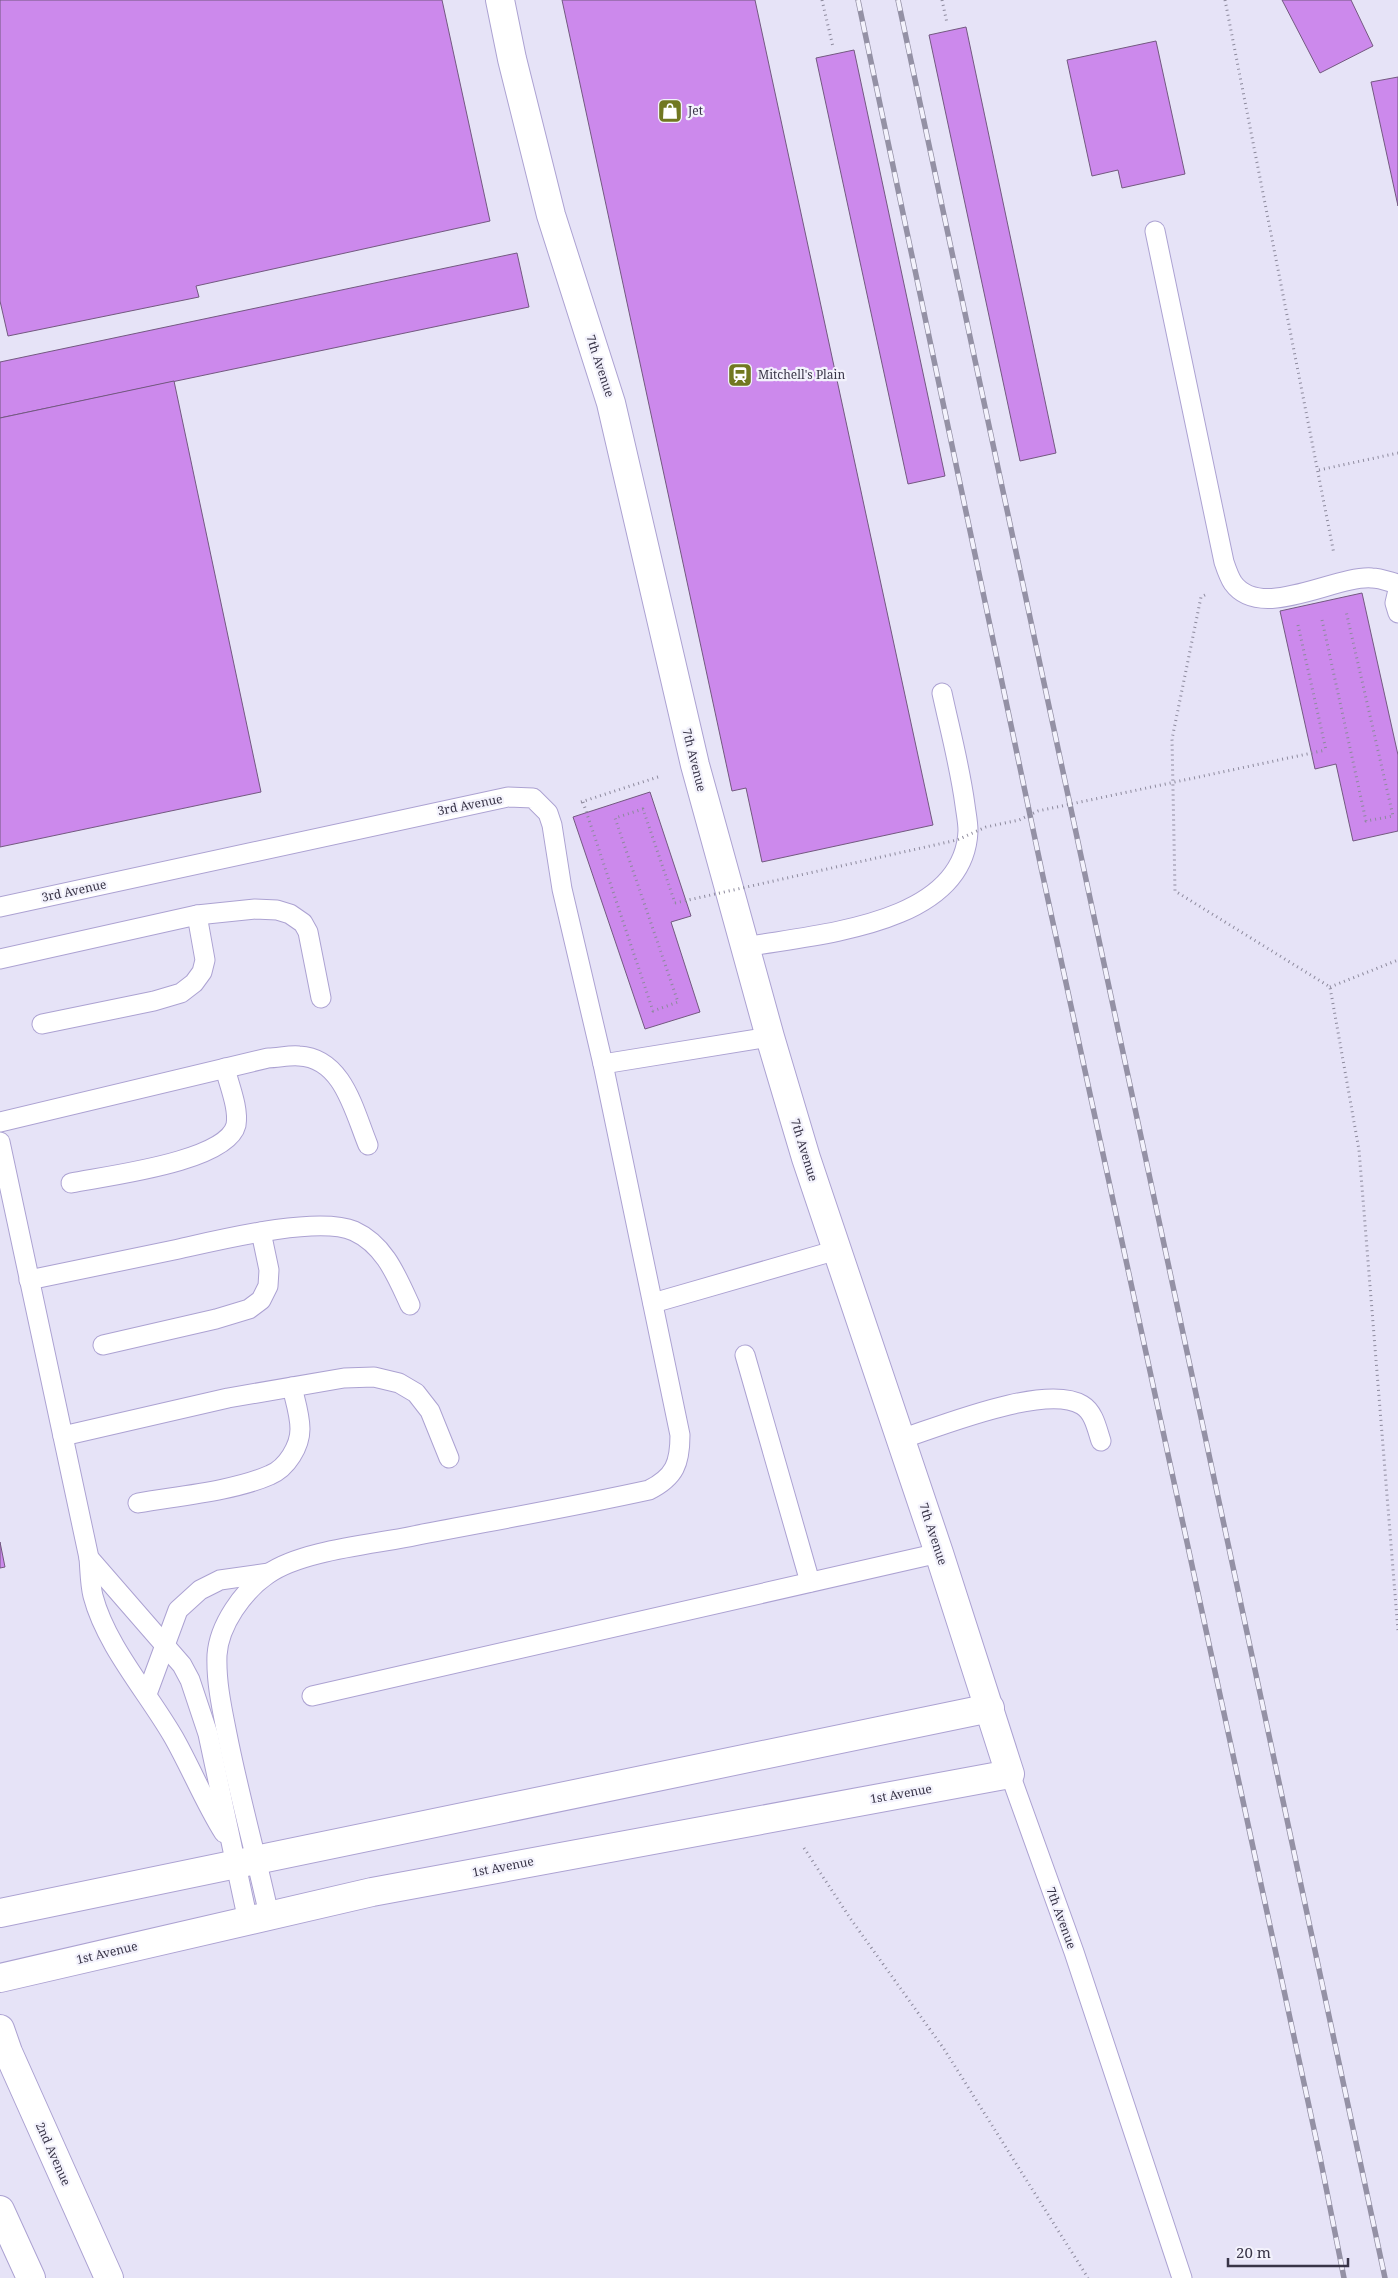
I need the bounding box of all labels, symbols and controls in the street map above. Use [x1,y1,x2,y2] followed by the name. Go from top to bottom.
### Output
[657,98,683,124] shop icon: Jet
[687,102,703,119] place label: Jet
[582,333,619,399] street label: 7th Avenue
[727,362,753,388] station icon: Mitchell's Plain
[758,366,845,383] place label: Mitchell's Plain
[678,727,711,793] street label: 7th Avenue
[436,790,504,819] street label: 3rd Avenue
[40,875,108,906] street label: 3rd Avenue
[787,1116,822,1183] street label: 7th Avenue
[915,1501,952,1567] street label: 7th Avenue
[869,1780,933,1807] street label: 1st Avenue
[471,1852,535,1881] street label: 1st Avenue
[1042,1885,1080,1951] street label: 7th Avenue
[75,1937,139,1968] street label: 1st Avenue
[32,2119,75,2188] street label: 2nd Avenue
[1228,2236,1348,2268] scale bar
[1236,2242,1271,2262] text: 20 m

